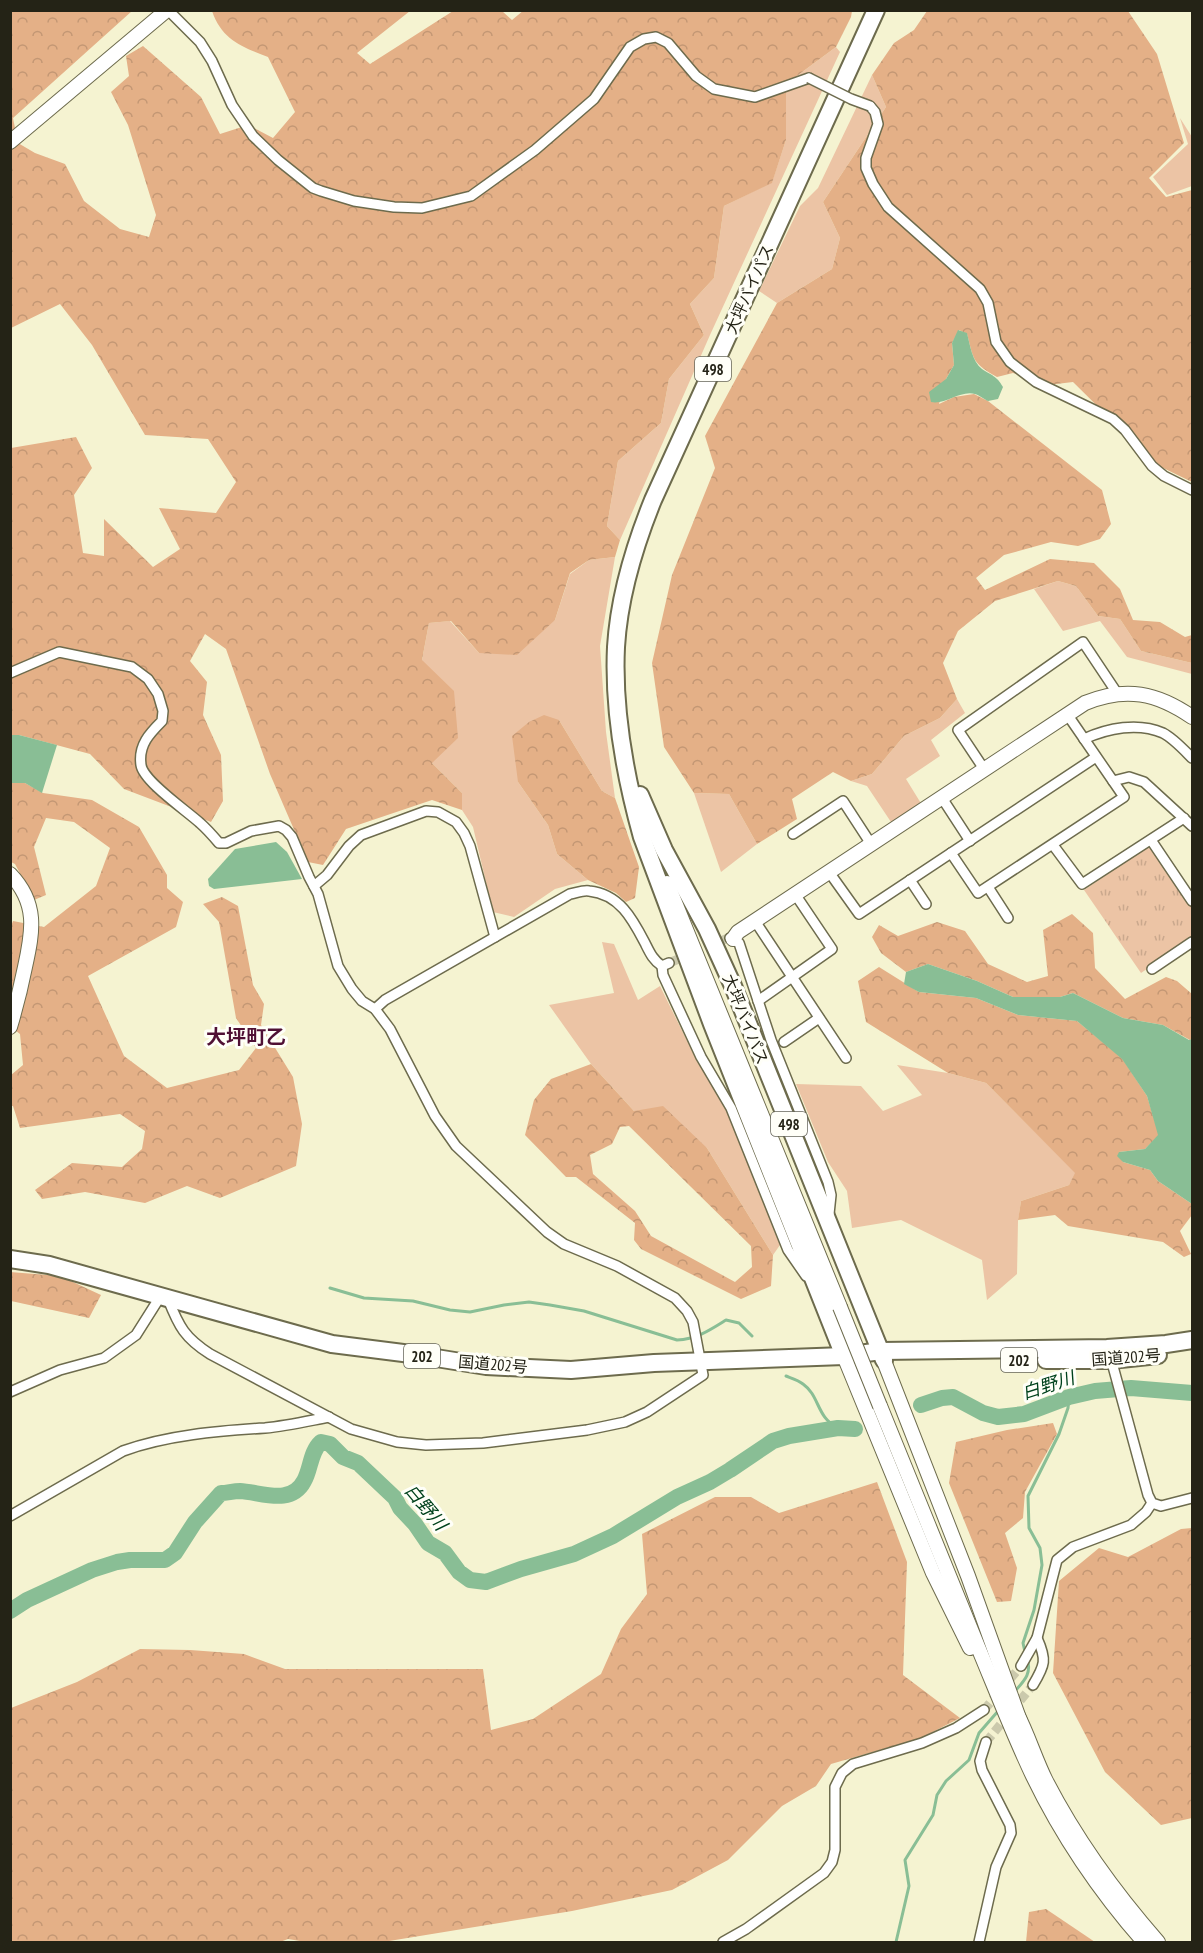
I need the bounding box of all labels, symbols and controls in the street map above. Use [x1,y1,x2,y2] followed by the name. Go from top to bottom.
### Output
[720,241,778,337] street label: 大坪バイパス
[695,357,731,381] road number: 498
[719,971,773,1067] street label: 大坪バイパス
[206,1024,286,1050] district label: 大坪町乙
[771,1112,807,1136] road number: 498
[404,1344,440,1368] road number: 202
[1091,1345,1161,1369] street label: 国道202号
[1001,1348,1037,1372] road number: 202
[457,1351,529,1377] street label: 国道202号
[1019,1365,1079,1404] water label: 白野川
[400,1479,453,1537] water label: 白野川

